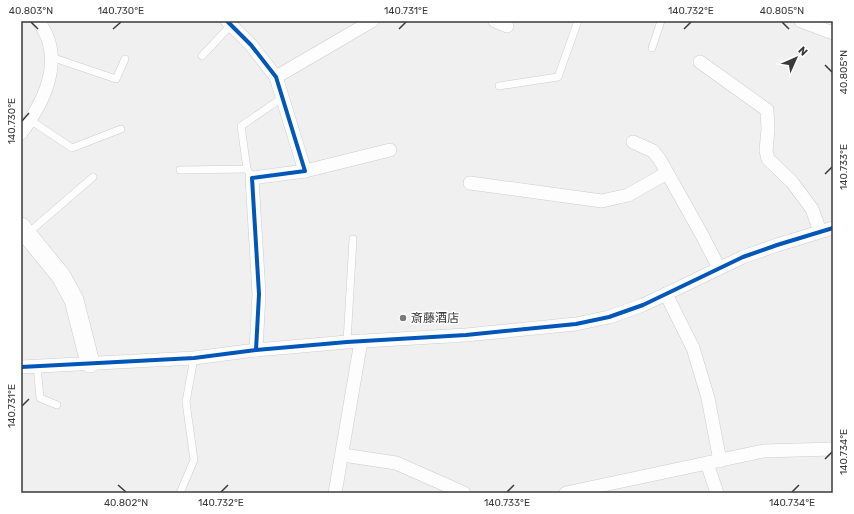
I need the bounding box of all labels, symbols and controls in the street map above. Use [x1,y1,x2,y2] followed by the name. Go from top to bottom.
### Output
[9,5,53,17] text: 40.803°N
[98,5,144,17] text: 140.730°E
[384,5,428,17] text: 140.731°E
[668,5,714,17] text: 140.732°E
[760,5,804,17] text: 40.805°N
[776,38,816,78] north arrow
[795,44,810,59] text: N
[838,50,850,94] text: 40.805°N
[6,98,18,144] text: 140.730°E
[838,144,850,190] text: 140.733°E
[411,311,459,325] place label: 斎藤酒店
[398,313,408,323] marker: 斎藤酒店
[6,384,18,428] text: 140.731°E
[838,429,850,475] text: 140.734°E
[104,497,148,509] text: 40.802°N
[198,497,244,509] text: 140.732°E
[484,497,530,509] text: 140.733°E
[769,497,815,509] text: 140.734°E

